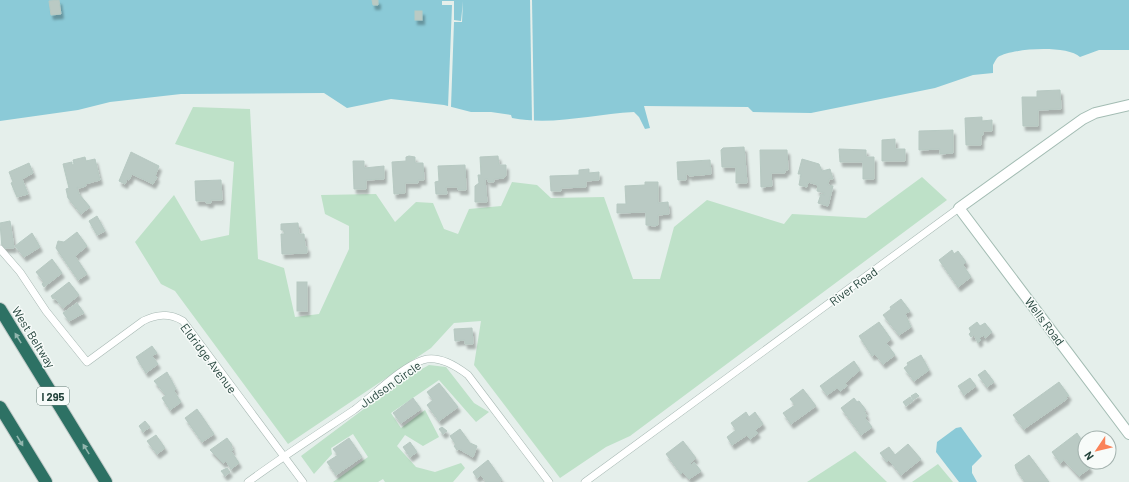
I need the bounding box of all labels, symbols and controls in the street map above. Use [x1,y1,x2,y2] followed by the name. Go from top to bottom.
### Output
[826,264,880,308] street label: River Road
[1022,294,1068,348] street label: Wells Road
[10,304,59,371] street label: West Beltway
[178,320,240,396] street label: Eldridge Avenue
[14,332,21,344] one-way arrow
[357,358,423,410] street label: Judson Circle
[37,387,69,405] road number: I 295
[1077,430,1117,470] north arrow
[17,435,24,447] one-way arrow
[82,443,89,455] one-way arrow
[1081,449,1096,463] text: N

